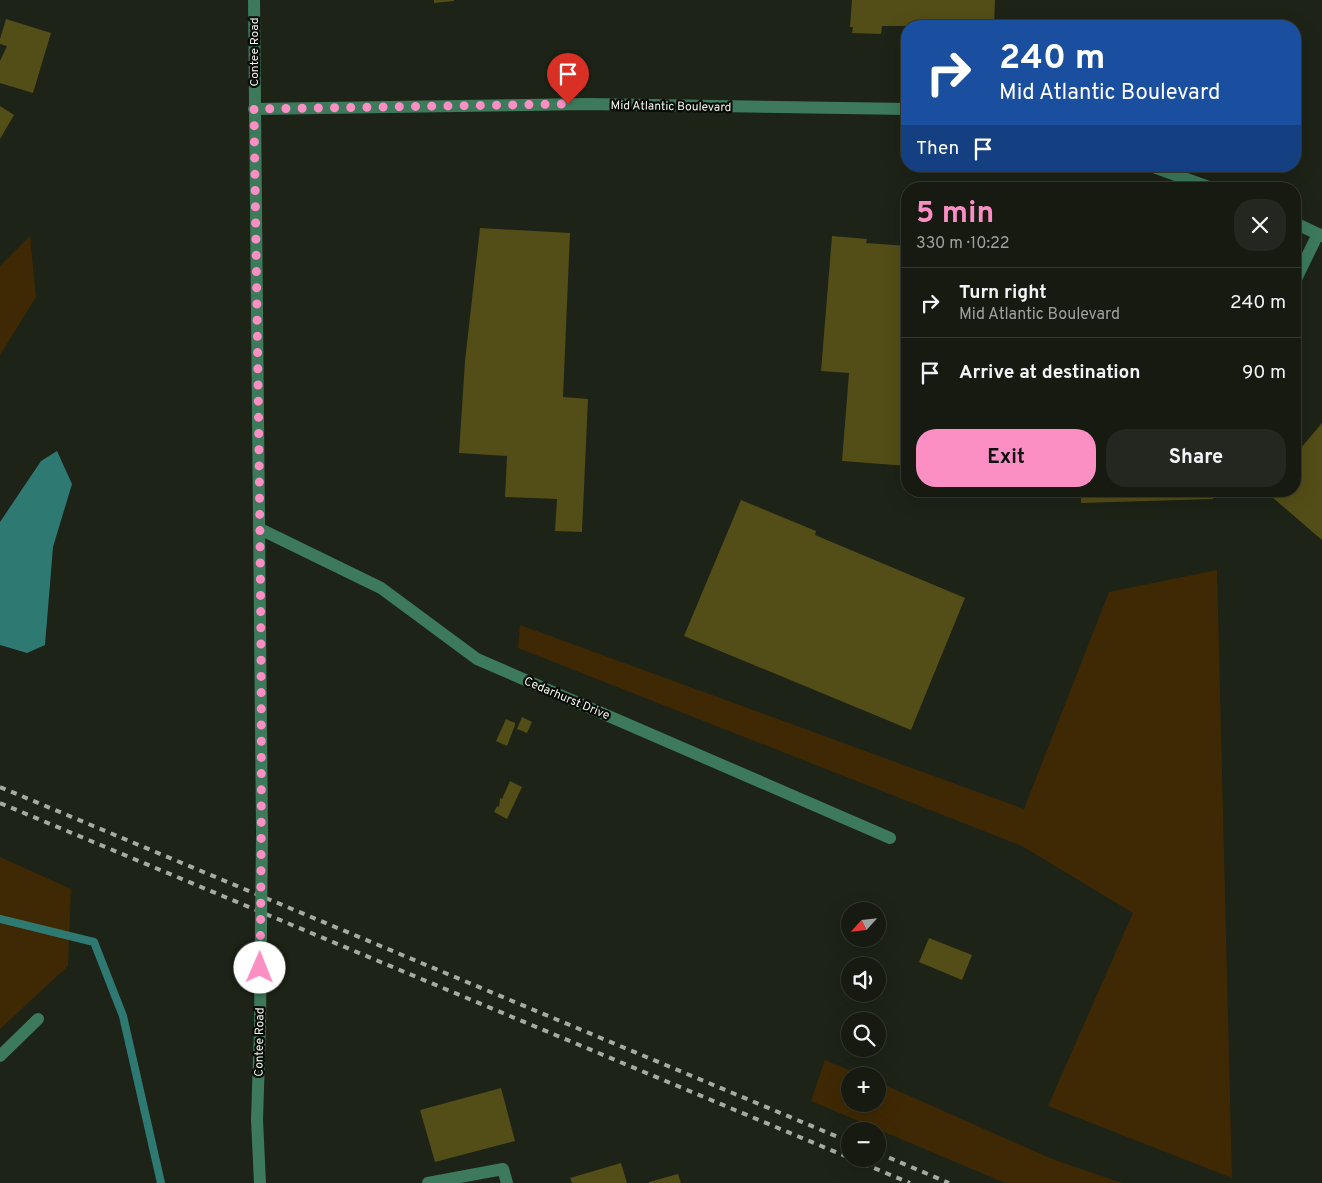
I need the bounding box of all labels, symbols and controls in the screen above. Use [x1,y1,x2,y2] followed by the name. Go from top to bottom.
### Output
[247,17,263,87] street label: Contee Road
[999,37,1105,81] text: 240 m
[916,40,981,105] icon: right
[547,53,589,104] pin
[554,60,582,88] icon: arrive
[999,80,1220,107] text: Mid Atlantic Boulevard
[611,98,731,116] street label: Mid Atlantic Boulevard
[969,135,997,163] icon: arrive
[916,137,959,161] text: Then
[916,196,994,233] text: 5 min
[1234,199,1286,251] button: close
[916,234,1010,254] text: 330 m · 10:22
[959,281,1047,305] text: Turn right
[916,289,944,317] icon: right
[1230,291,1286,315] text: 240 m
[959,305,1120,325] text: Mid Atlantic Boulevard
[916,359,944,387] icon: arrive
[959,361,1140,385] text: Arrive at destination
[1242,361,1286,385] text: 90 m
[916,429,1096,487] button: Exit
[1106,429,1286,487] button: Share
[521,674,612,724] street label: Cedarhurst Drive
[841,902,886,948] north arrow
[841,902,886,1167] map controls
[233,941,285,993] position arrow
[841,957,886,1002] button: sound
[251,1007,269,1077] street label: Contee Road
[841,1012,886,1057] button: search
[841,1067,886,1112] button: +
[841,1122,886,1167] button: −

